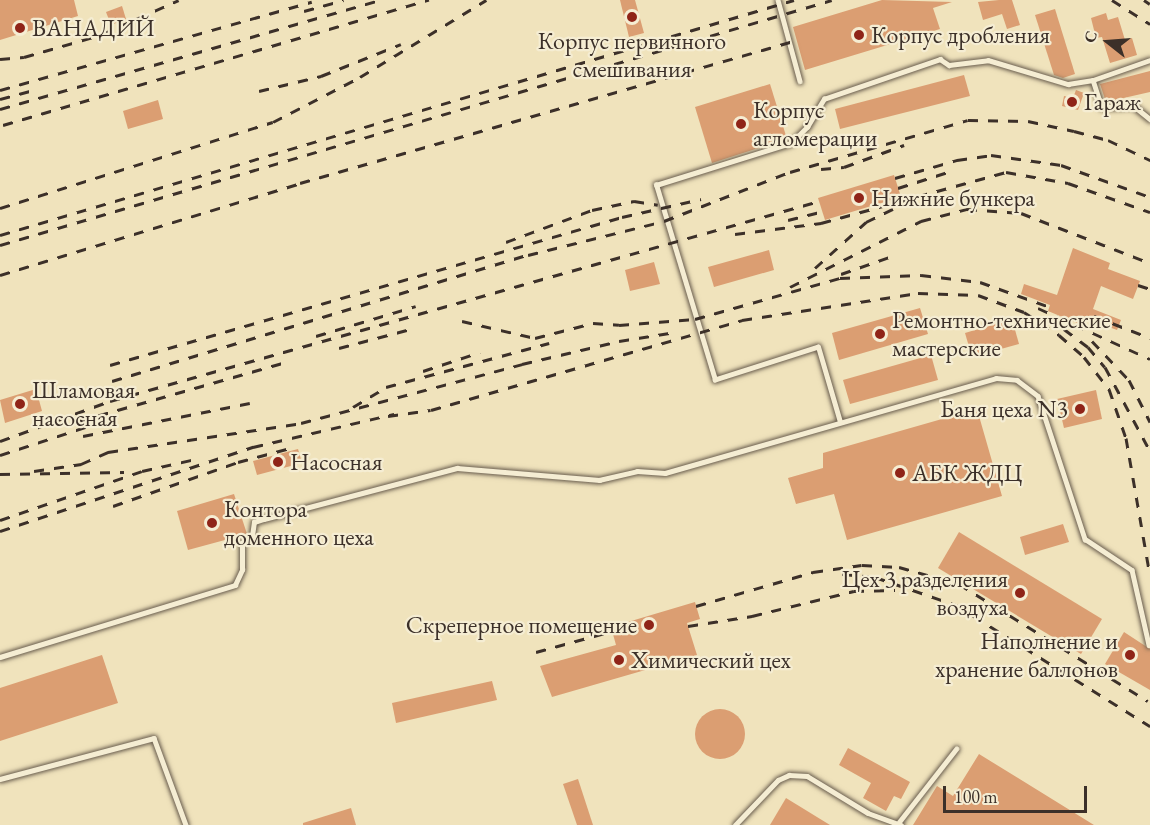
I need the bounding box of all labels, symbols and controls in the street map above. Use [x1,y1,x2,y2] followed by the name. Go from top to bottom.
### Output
[625,10,639,24] marker: Корпус первичного смешивания
[1078,12,1138,72] north arrow
[32,14,154,42] place label: ВАНАДИЙ
[13,21,27,35] marker: ВАНАДИЙ
[871,21,1050,49] place label: Корпус дробления
[538,27,726,83] place label: Корпус первичного смешивания
[852,28,866,42] marker: Корпус дробления
[1079,28,1102,45] text: С
[1084,88,1141,116] place label: Гараж
[1065,95,1079,109] marker: Гараж
[753,96,877,152] place label: Корпус агломерации
[734,117,748,131] marker: Корпус агломерации
[871,184,1035,212] place label: Нижние бункера
[852,191,866,205] marker: Нижние бункера
[892,306,1111,362] place label: Ремонтно-технические мастерские
[873,327,887,341] marker: Ремонтно-технические мастерские
[32,376,135,432] place label: Шламовая насосная
[940,395,1068,423] place label: Баня цеха N3
[13,397,27,411] marker: Шламовая насосная
[1073,402,1087,416] marker: Баня цеха N3
[290,448,382,476] place label: Насосная
[271,455,285,469] marker: Насосная
[912,459,1022,487] place label: АБК ЖДЦ
[893,466,907,480] marker: АБК ЖДЦ
[224,495,374,551] place label: Контора доменного цеха
[205,516,219,530] marker: Контора доменного цеха
[842,565,1008,621] place label: Цех 3 разделения воздуха
[1013,586,1027,600] marker: Цех 3 разделения воздуха
[406,611,637,639] place label: Скреперное помещение
[642,618,656,632] marker: Скреперное помещение
[935,627,1118,683] place label: Наполнение и хранение баллонов
[631,646,791,674] place label: Химический цех
[1123,648,1137,662] marker: Наполнение и хранение баллонов
[612,653,626,667] marker: Химический цех
[946,774,1090,812] scale bar
[954,785,998,808] text: 100 m

